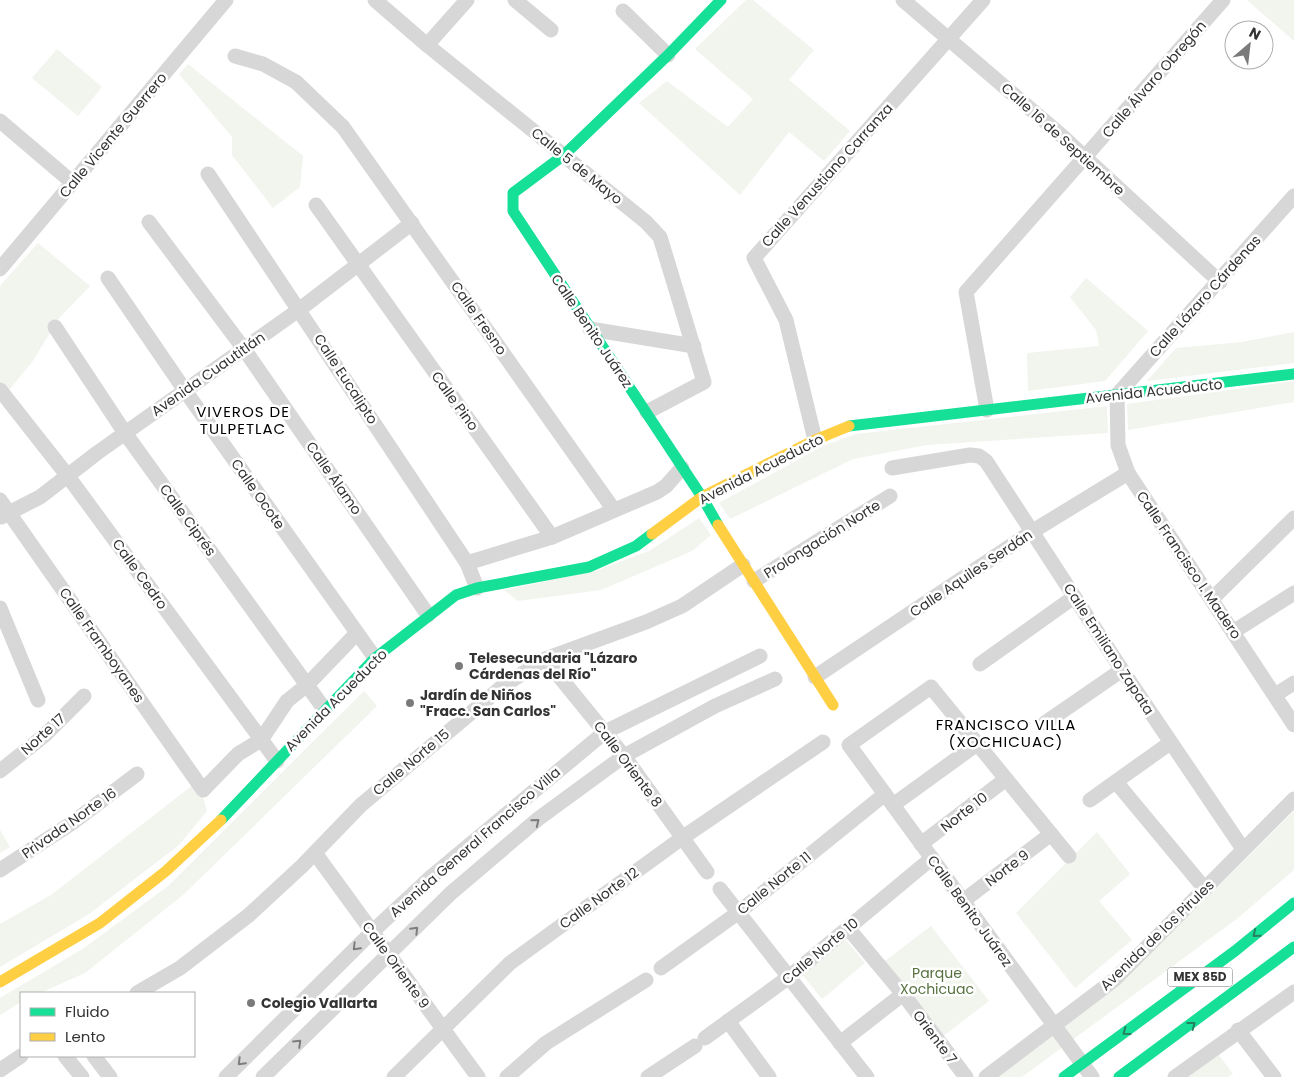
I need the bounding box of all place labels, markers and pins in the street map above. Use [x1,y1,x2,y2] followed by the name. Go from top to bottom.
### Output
[469,648,637,684] place label: Telesecundaria "Lázaro Cárdenas del Río"
[453,660,465,672] marker: Telesecundaria "Lázaro Cárdenas del Río"
[420,685,556,721] place label: Jardín de Niños "Fracc. San Carlos"
[404,697,416,709] marker: Jardín de Niños "Fracc. San Carlos"
[261,993,378,1013] place label: Colegio Vallarta
[245,997,257,1009] marker: Colegio Vallarta

